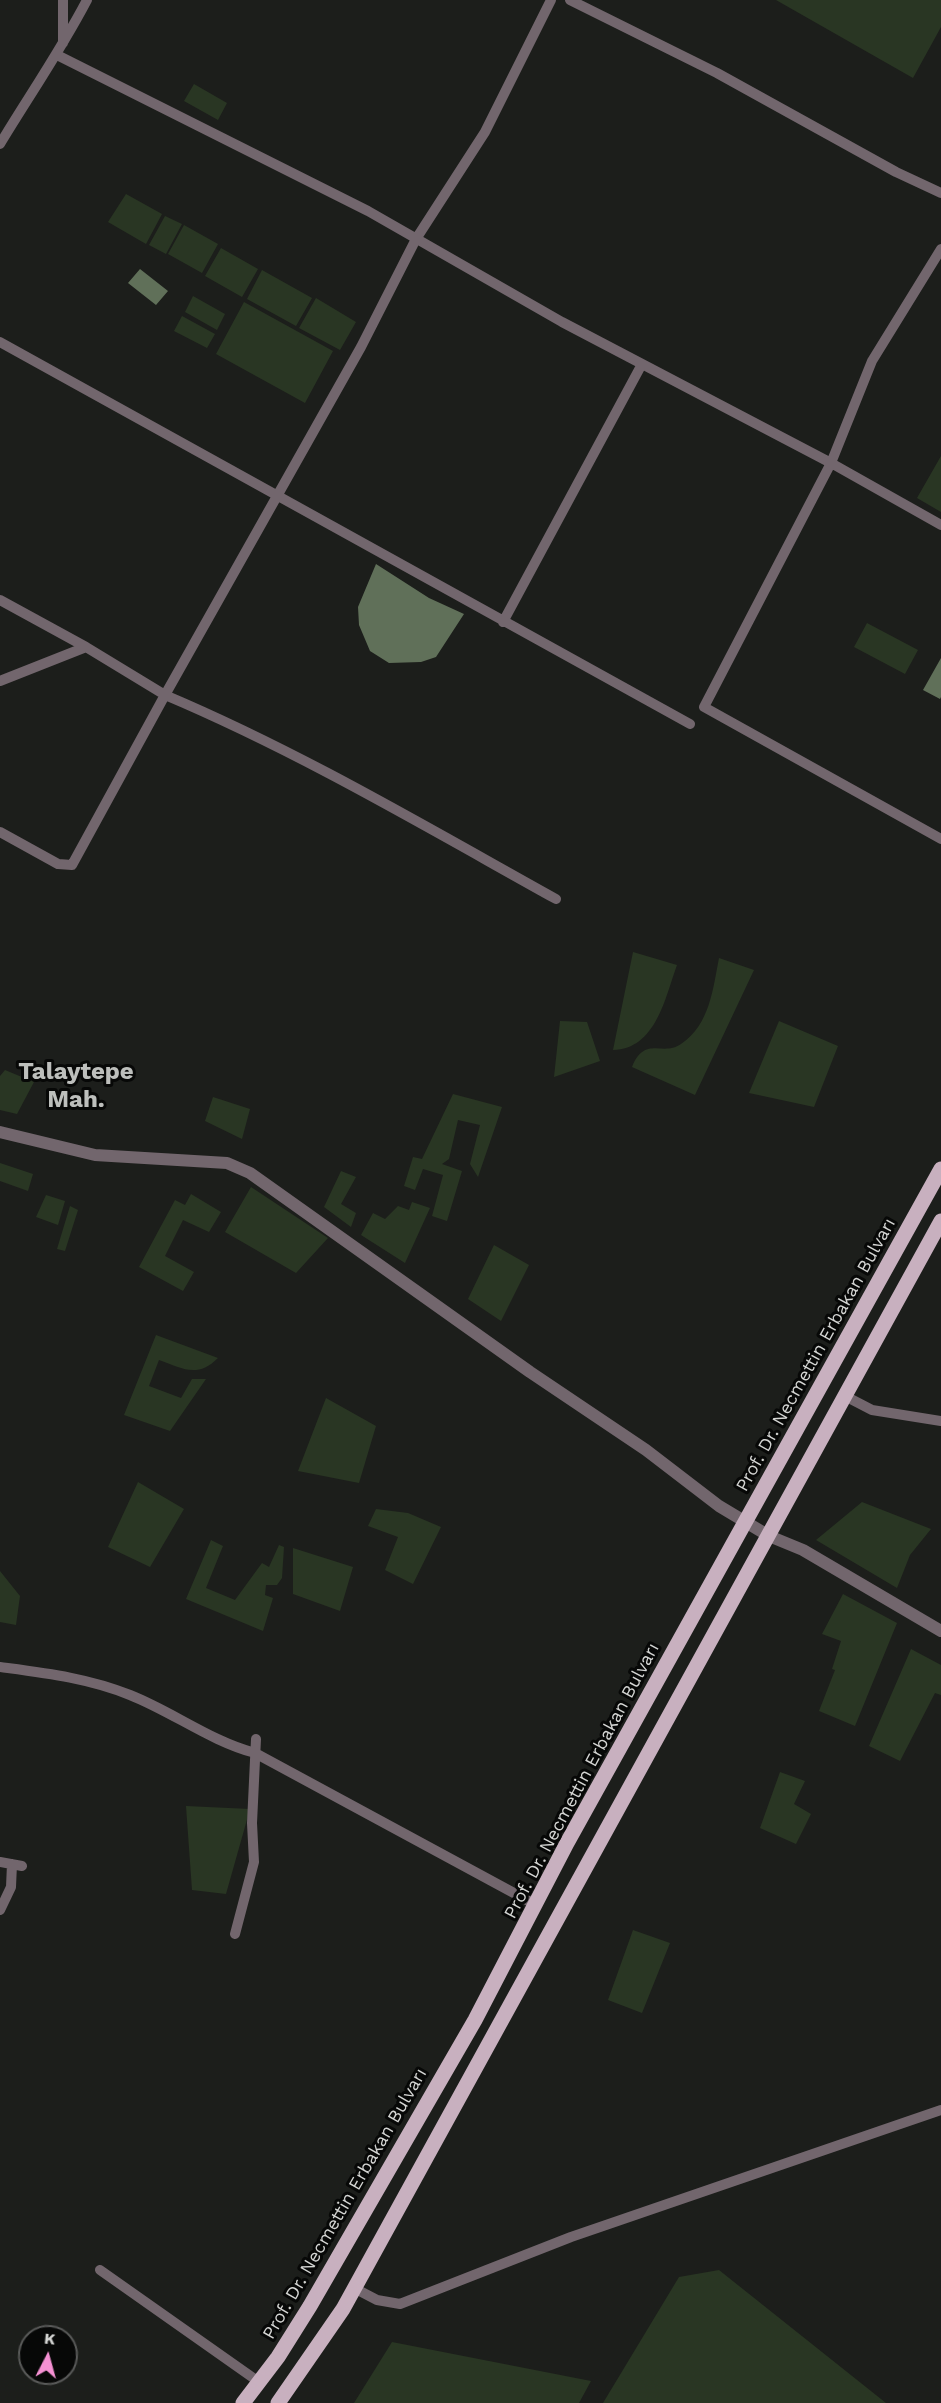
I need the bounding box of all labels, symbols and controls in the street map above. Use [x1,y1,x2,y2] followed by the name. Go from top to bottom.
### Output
[18,1058,134,1114] district label: Talaytepe Mah.
[732,1214,900,1496] street label: Prof. Dr. Necmettin Erbakan Bulvarı
[500,1639,664,1923] street label: Prof. Dr. Necmettin Erbakan Bulvarı
[258,2065,432,2343] street label: Prof. Dr. Necmettin Erbakan Bulvarı
[18,2325,78,2385] north arrow
[43,2329,56,2349] text: K

